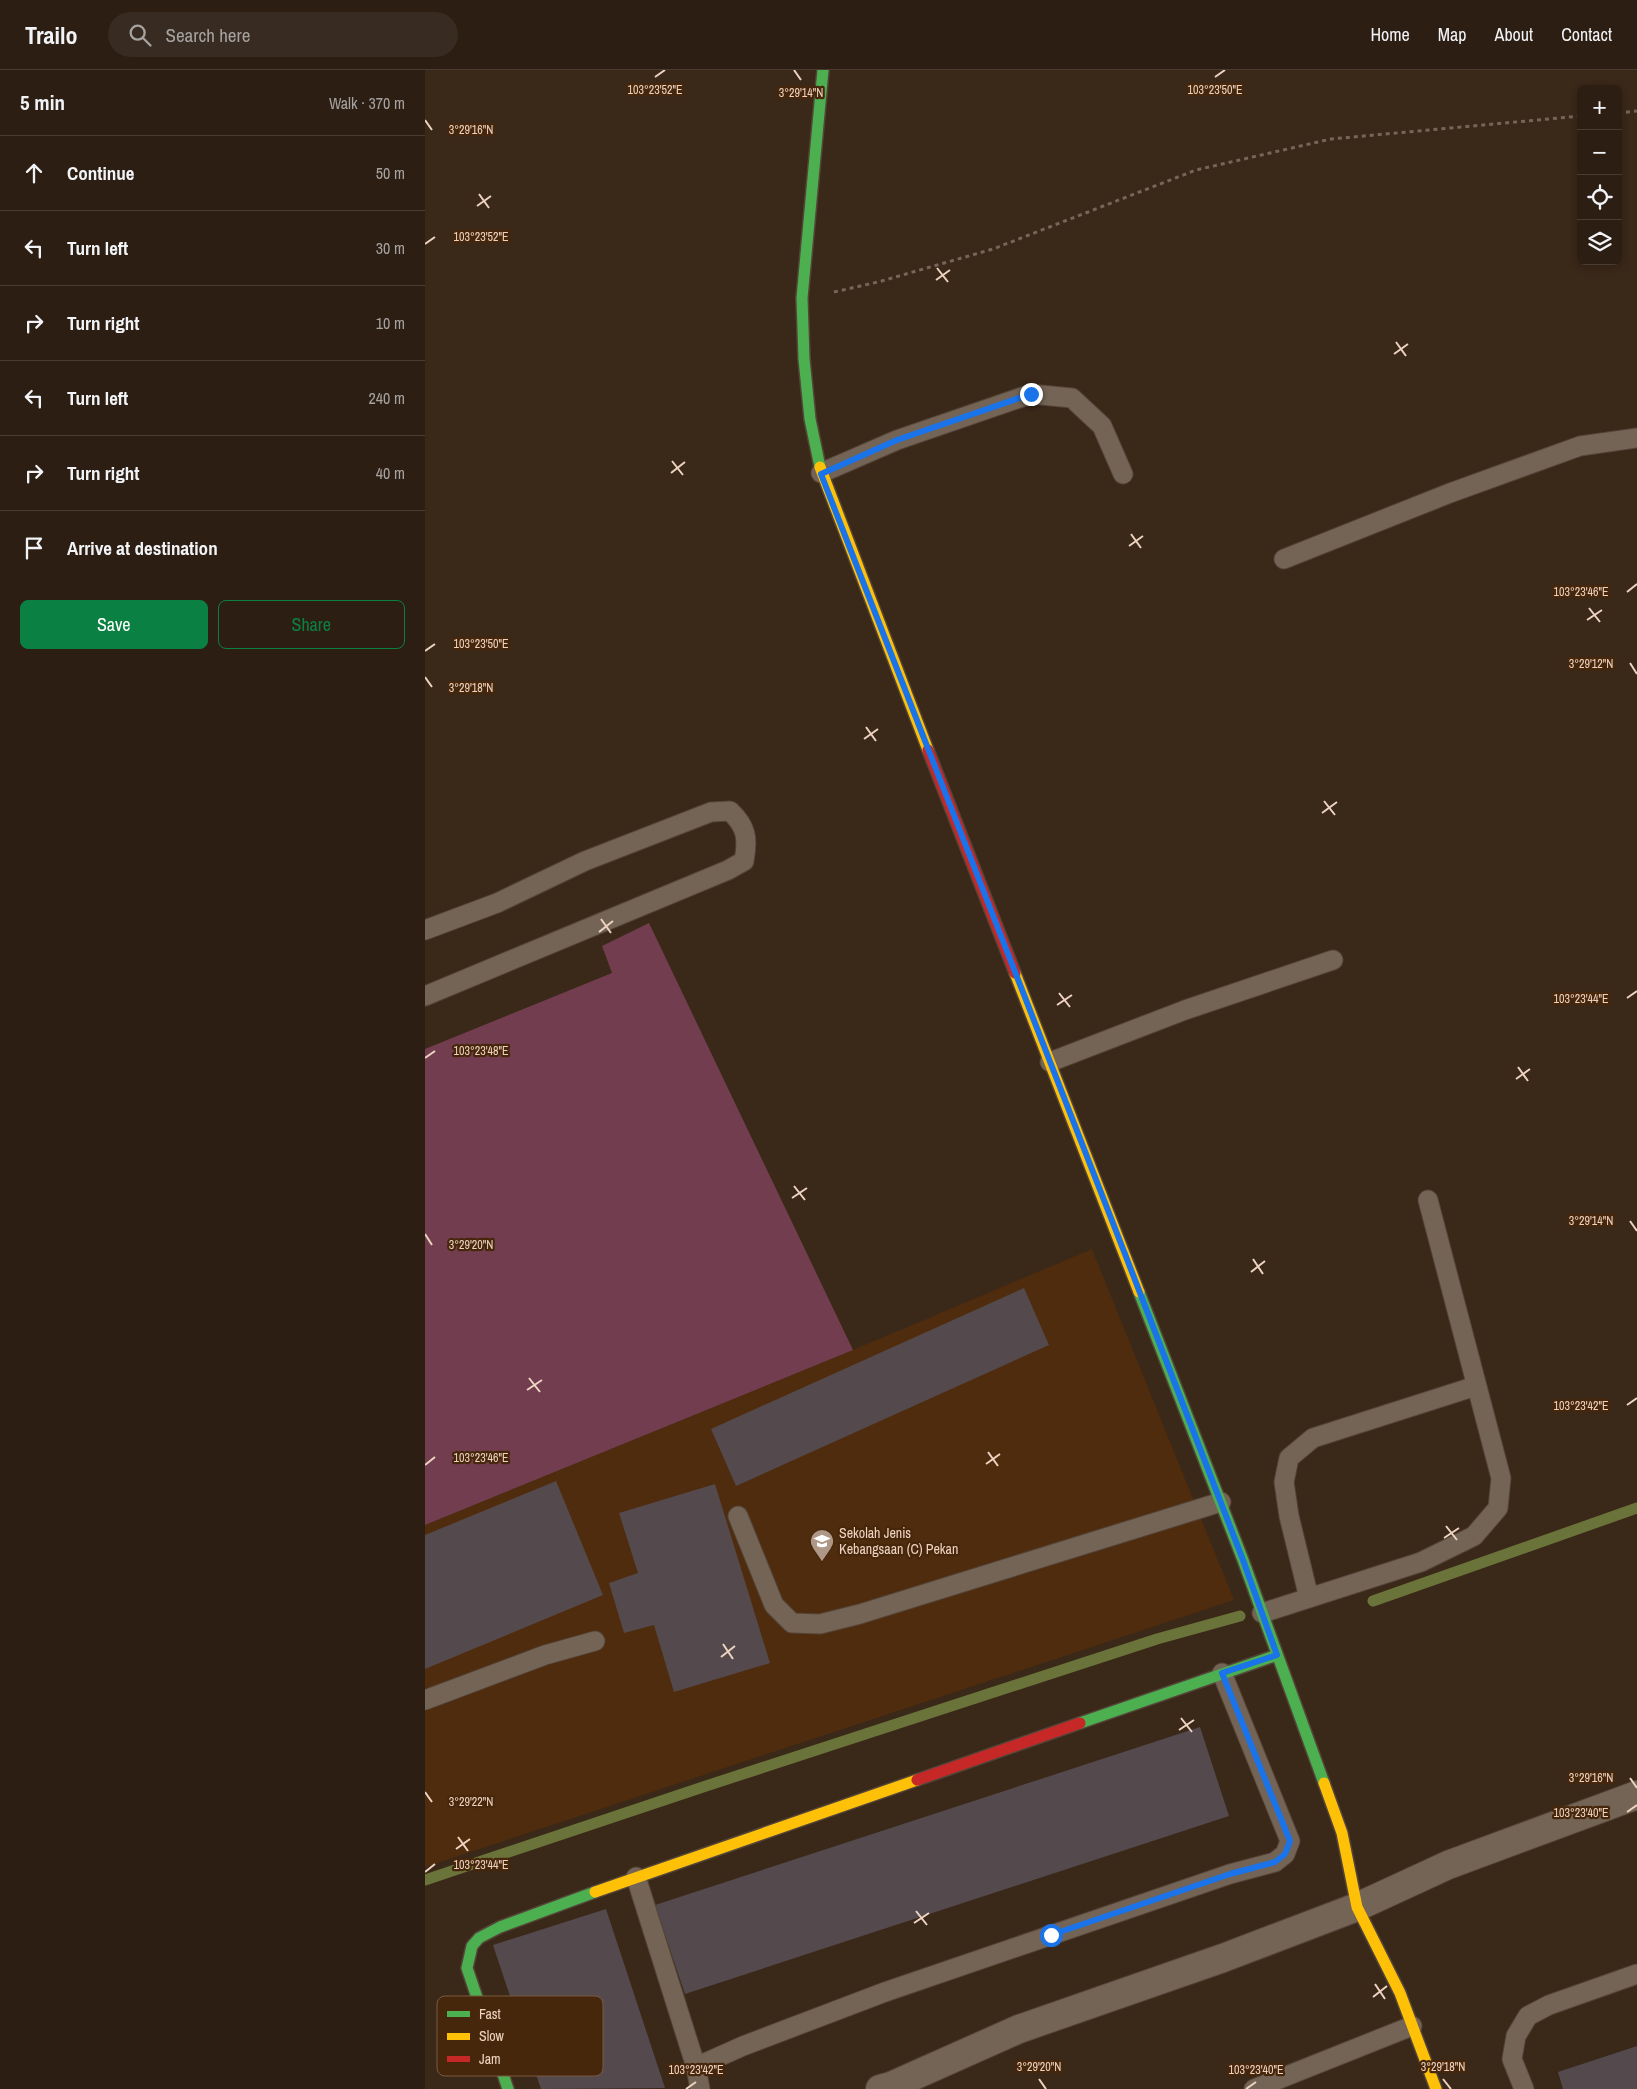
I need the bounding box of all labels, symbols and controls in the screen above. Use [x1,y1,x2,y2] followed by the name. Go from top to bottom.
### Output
[108,12,458,57] search box
[25,19,78,51] text: Trailo
[126,21,154,49] icon: search
[166,22,250,48] text: Search here
[1370,22,1410,47] text: Home
[1438,22,1467,47] text: Map
[1495,22,1533,47] text: About
[1561,22,1612,47] text: Contact
[627,82,683,98] text: 103°23'52"E
[1187,82,1243,98] text: 103°23'50"E
[779,85,823,101] text: 3°29'14"N
[1577,85,1622,265] map controls
[1577,85,1622,130] button: +
[20,88,65,117] text: 5 min
[329,92,405,114] text: Walk · 370 m
[449,122,493,138] text: 3°29'16"N
[1577,130,1622,175] button: −
[20,159,48,187] icon: ahead
[67,160,135,186] text: Continue
[376,162,405,184] text: 50 m
[1577,175,1622,220] button: locate
[1577,220,1622,265] button: layers
[453,229,509,245] text: 103°23'52"E
[20,234,48,262] icon: left
[67,235,128,261] text: Turn left
[376,237,405,259] text: 30 m
[20,309,48,337] icon: right
[67,310,139,336] text: Turn right
[376,312,405,334] text: 10 m
[1020,383,1043,406] route end
[20,384,48,412] icon: left
[67,385,128,411] text: Turn left
[369,387,405,409] text: 240 m
[20,459,48,487] icon: right
[67,460,139,486] text: Turn right
[376,462,405,484] text: 40 m
[20,534,48,562] icon: arrive
[67,535,218,561] text: Arrive at destination
[1553,584,1609,600] text: 103°23'46"E
[20,600,208,649] button: Save
[218,600,405,649] button: Share
[453,636,509,652] text: 103°23'50"E
[1569,656,1613,672] text: 3°29'12"N
[449,680,493,696] text: 3°29'18"N
[1553,991,1609,1007] text: 103°23'44"E
[453,1043,509,1059] text: 103°23'48"E
[1569,1213,1613,1229] text: 3°29'14"N
[449,1237,493,1253] text: 3°29'20"N
[1553,1398,1609,1414] text: 103°23'42"E
[453,1450,509,1466] text: 103°23'46"E
[839,1524,958,1558] place label: Sekolah Jenis Kebangsaan (C) Pekan
[809,1528,835,1562] school or university icon: Sekolah Jenis Kebangsaan (C) Pekan
[1569,1770,1613,1786] text: 3°29'16"N
[449,1794,493,1810] text: 3°29'22"N
[1553,1805,1609,1821] text: 103°23'40"E
[453,1857,509,1873] text: 103°23'44"E
[1040,1924,1063,1947] route start
[437,1996,603,2076] legend
[479,2005,501,2023] text: Fast
[479,2027,505,2045] text: Slow
[479,2050,501,2068] text: Jam
[1017,2059,1061,2075] text: 3°29'20"N
[1421,2059,1465,2075] text: 3°29'18"N
[668,2062,724,2078] text: 103°23'42"E
[1228,2062,1284,2078] text: 103°23'40"E

